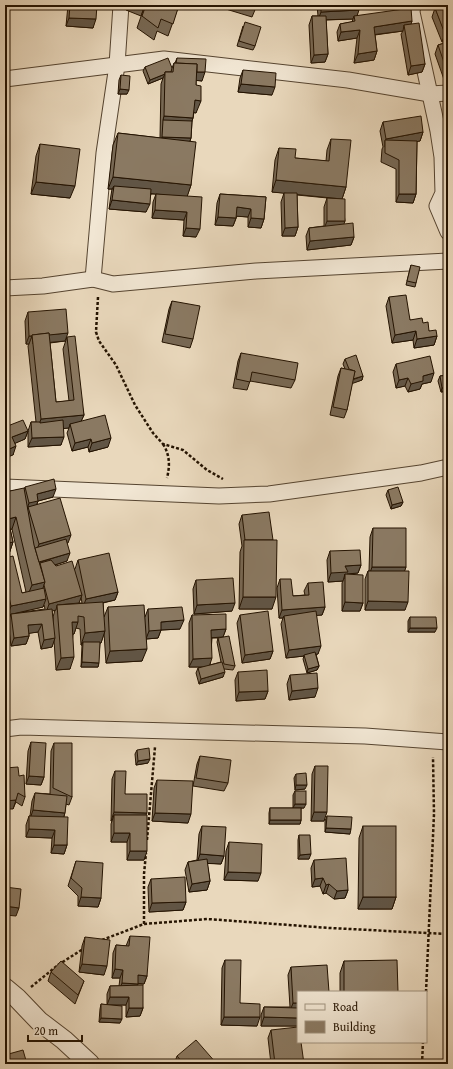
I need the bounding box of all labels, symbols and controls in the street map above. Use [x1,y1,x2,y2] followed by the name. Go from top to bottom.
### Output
[297,991,427,1043] legend
[333,998,359,1015] text: Road
[28,1017,82,1043] scale bar
[333,1018,376,1035] text: Building
[34,1022,58,1039] text: 20 m

